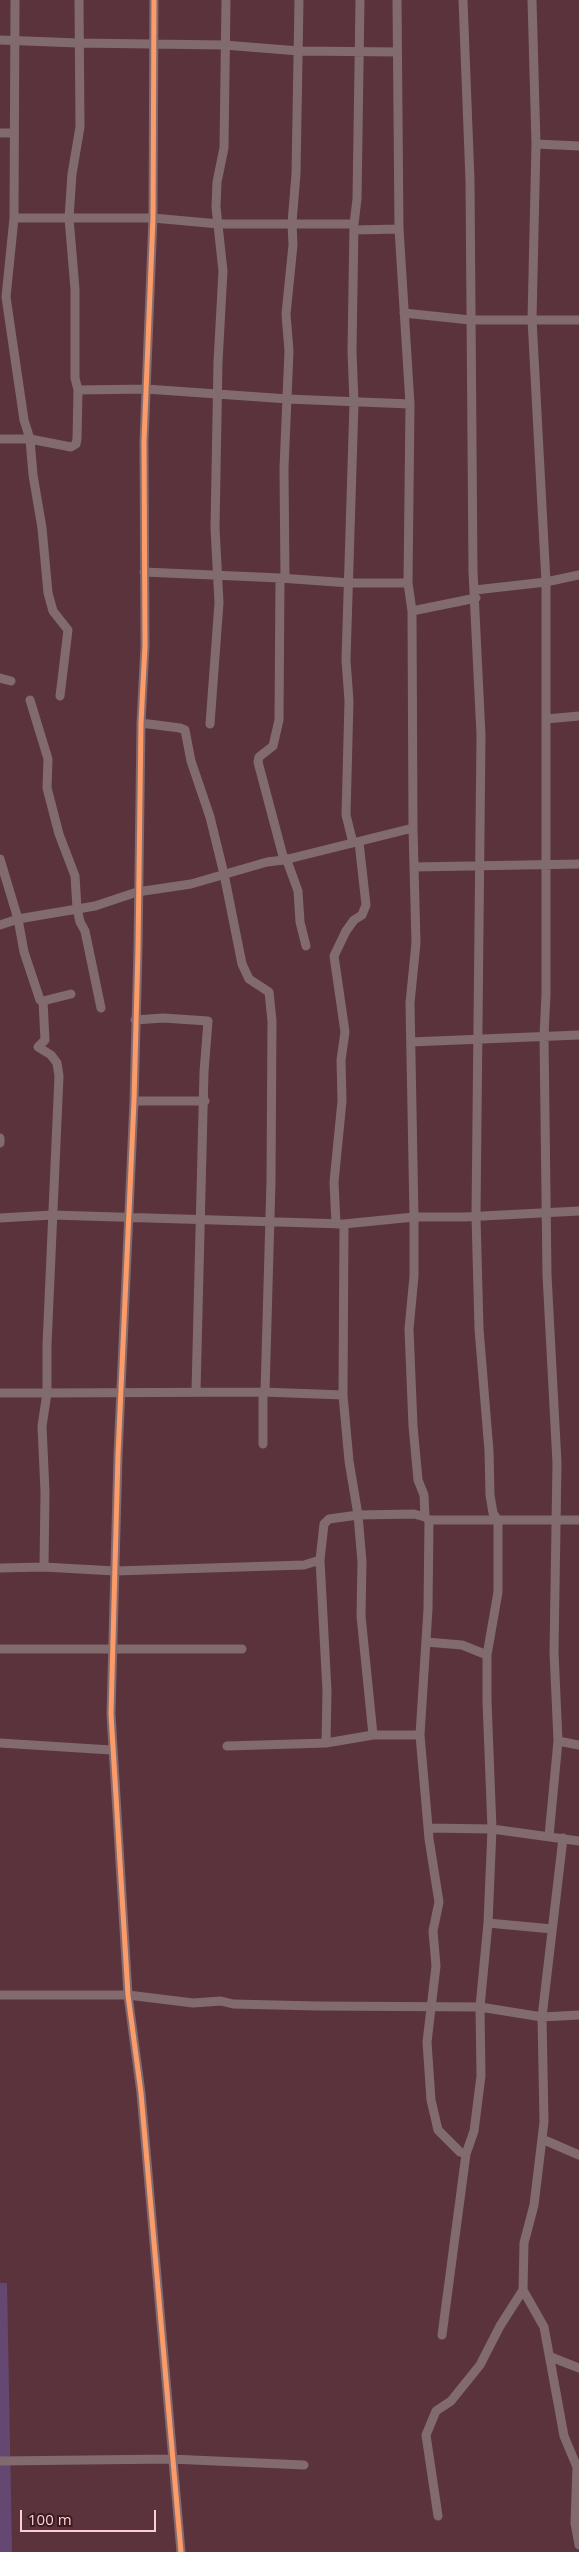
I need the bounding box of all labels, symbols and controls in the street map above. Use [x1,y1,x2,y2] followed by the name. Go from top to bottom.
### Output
[22,2500,159,2532] scale bar
[28,2509,72,2529] text: 100 m

